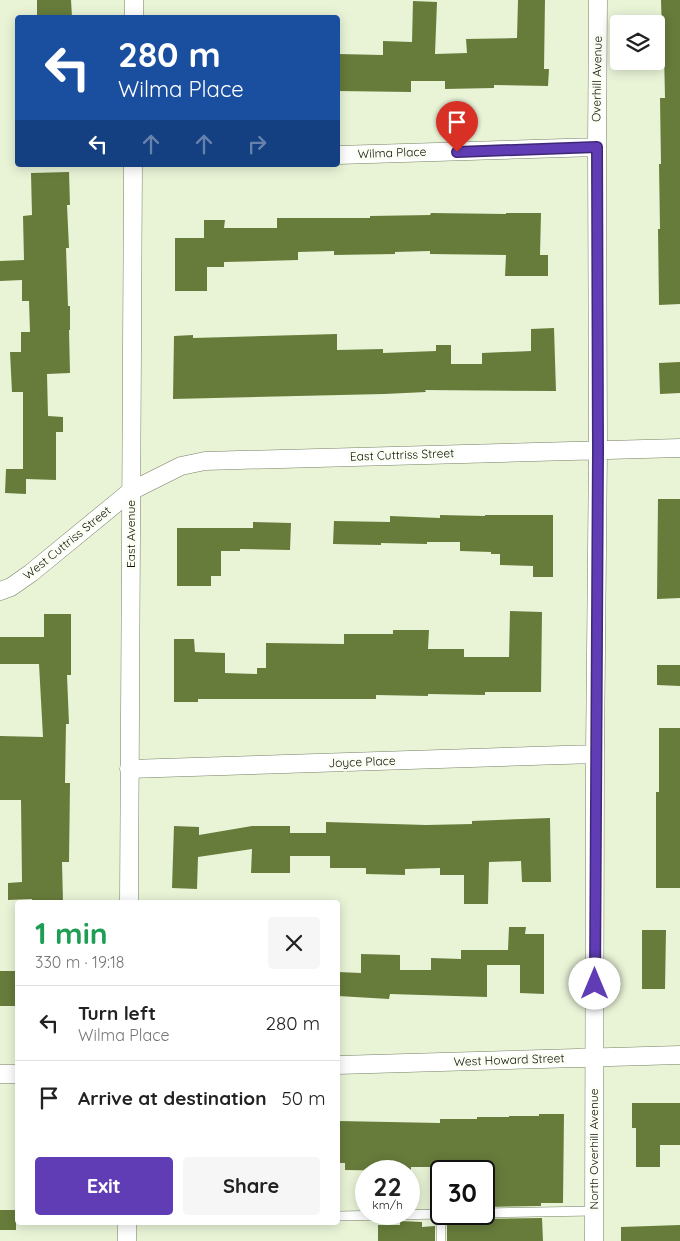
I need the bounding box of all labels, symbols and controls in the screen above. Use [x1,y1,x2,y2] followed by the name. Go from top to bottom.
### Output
[610,15,665,70] map controls
[610,15,665,70] button: layers
[118,32,221,76] text: 280 m
[35,35,100,100] icon: left
[588,36,605,122] street label: Overhill Avenue
[118,75,244,103] text: Wilma Place
[436,101,478,152] pin
[443,108,471,136] icon: arrive
[84,130,112,158] icon: left
[137,130,165,158] icon: ahead
[190,130,218,158] icon: ahead
[243,130,271,158] icon: right
[357,144,427,161] street label: Wilma Place
[350,445,454,464] street label: East Cuttriss Street
[123,500,138,568] street label: East Avenue
[20,503,114,583] street label: West Cuttriss Street
[328,753,396,770] street label: Joyce Place
[35,914,108,952] text: 1 min
[268,917,320,969] button: close
[35,952,125,972] text: 330 m · 19:18
[568,957,620,1009] position arrow
[78,1001,156,1025] text: Turn left
[35,1009,63,1037] icon: left
[265,1011,320,1035] text: 280 m
[78,1025,169,1045] text: Wilma Place
[453,1050,565,1069] street label: West Howard Street
[35,1084,63,1112] icon: arrive
[78,1086,267,1110] text: Arrive at destination
[282,1086,326,1110] text: 50 m
[586,1088,601,1209] street label: North Overhill Avenue
[35,1157,173,1215] button: Exit
[183,1157,320,1215] button: Share
[430,1160,495,1225] speed limit sign: 30
[373,1171,402,1202] text: 22
[372,1197,403,1212] text: km/h

